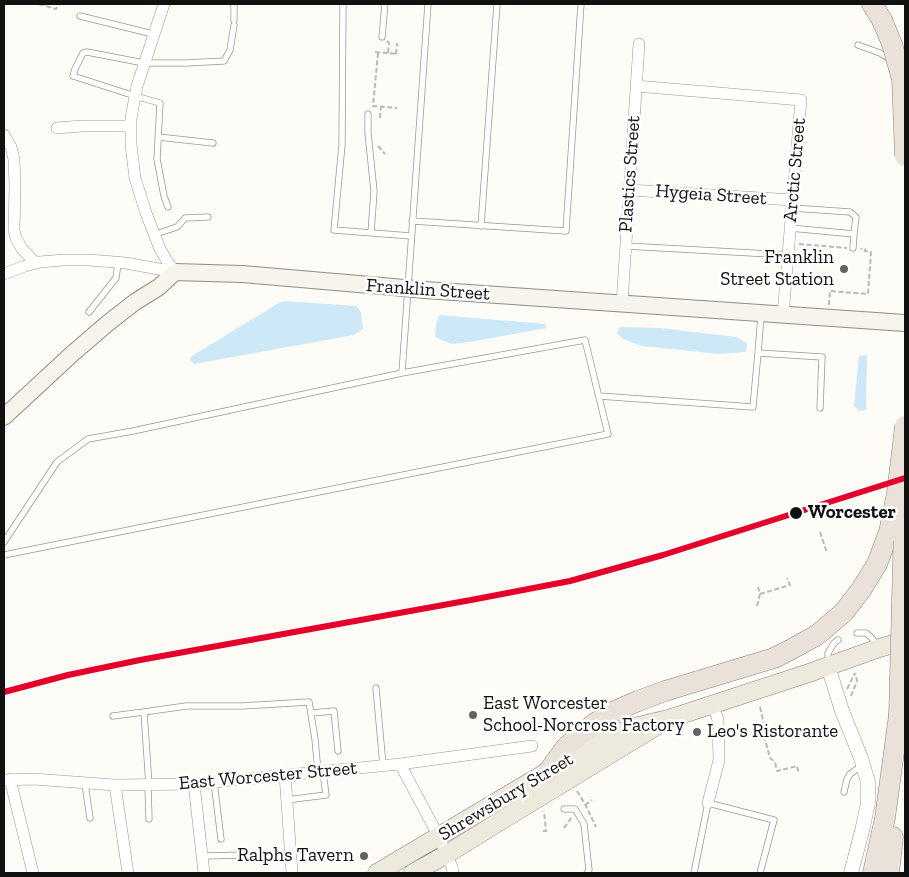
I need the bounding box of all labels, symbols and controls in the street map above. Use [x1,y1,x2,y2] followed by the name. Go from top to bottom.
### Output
[615,115,645,233] street label: Plastics Street
[779,117,811,223] street label: Arctic Street
[655,180,767,210] street label: Hygeia Street
[720,247,834,291] place label: Franklin Street Station
[838,263,850,275] marker: Franklin Street Station
[365,274,491,306] street label: Franklin Street
[808,502,896,524] place label: Worcester
[788,505,804,521] marker: Worcester
[483,693,685,737] place label: East Worcester School-Norcross Factory
[467,709,479,721] marker: East Worcester School-Norcross Factory
[707,721,838,743] place label: Leo's Ristorante
[691,726,703,738] marker: Leo's Ristorante
[435,748,577,846] street label: Shrewsbury Street
[178,757,358,795] street label: East Worcester Street
[237,845,354,867] place label: Ralphs Tavern
[358,850,370,862] marker: Ralphs Tavern

